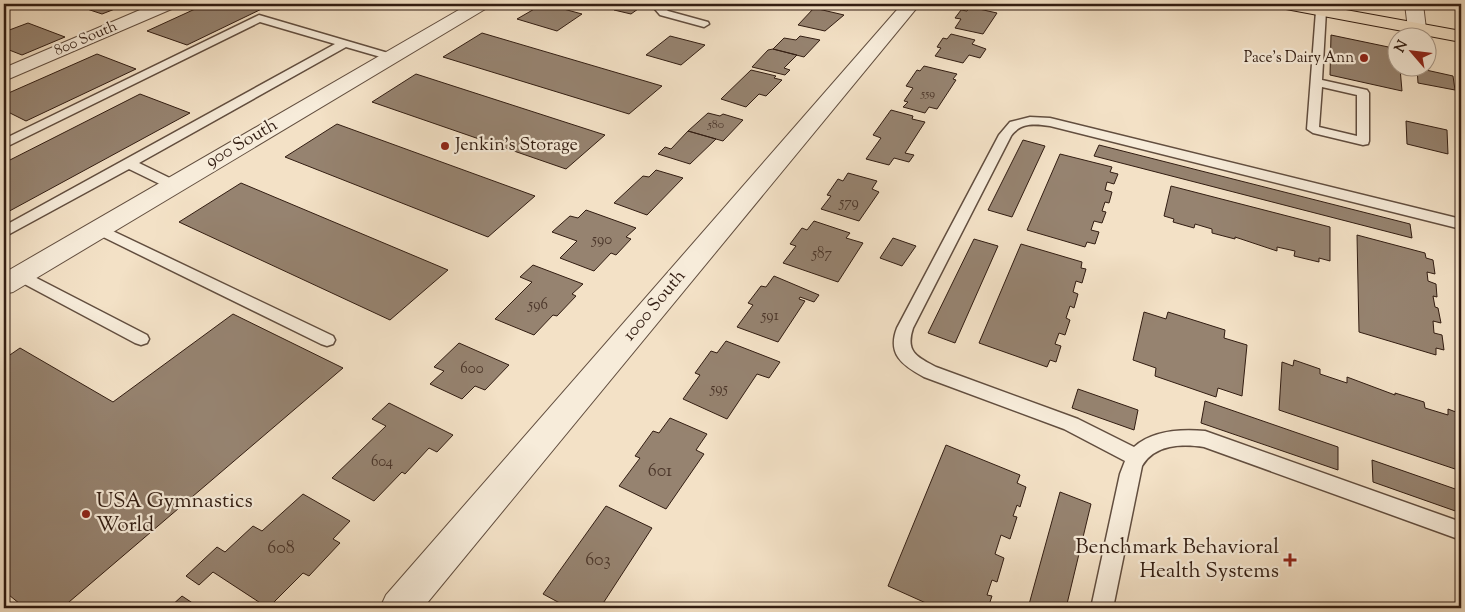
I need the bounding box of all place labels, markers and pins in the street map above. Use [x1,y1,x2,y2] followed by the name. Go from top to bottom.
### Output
[1244,48,1354,69] place label: Pace's Dairy Ann
[1358,52,1370,64] marker: Pace's Dairy Ann
[454,133,578,159] place label: Jenkin's Storage
[439,140,451,152] marker: Jenkin's Storage
[96,487,253,541] place label: USA Gymnastics World
[80,508,92,520] marker: USA Gymnastics World
[1075,533,1279,587] place label: Benchmark Behavioral Health Systems
[1283,553,1297,567] marker: Benchmark Behavioral Health Systems

